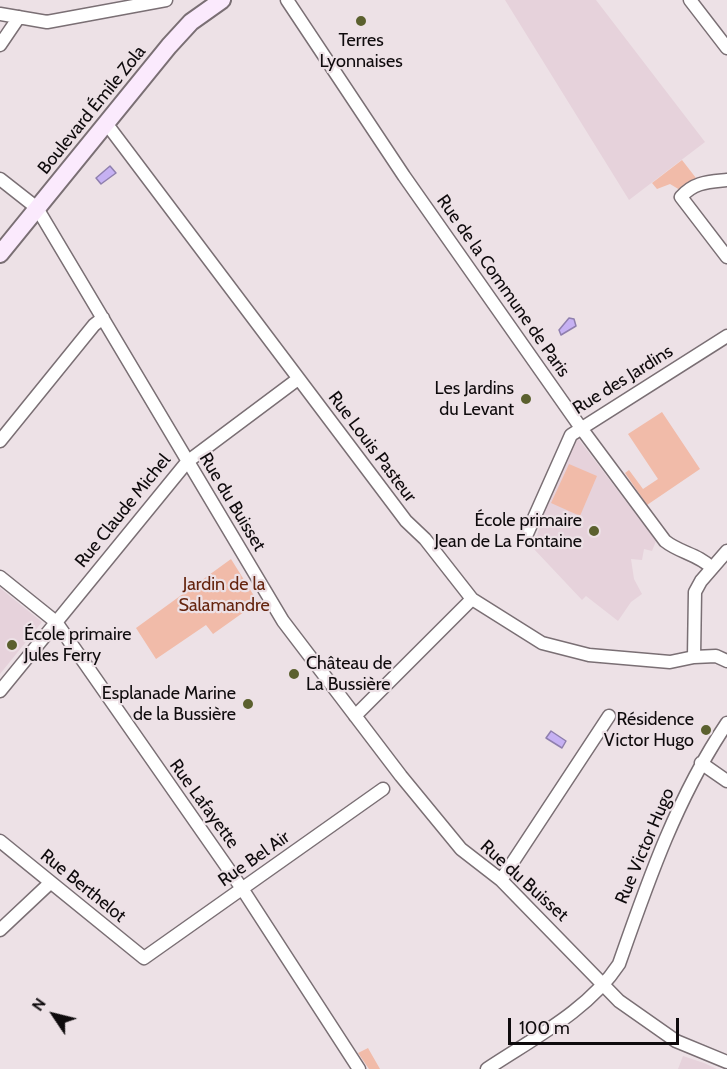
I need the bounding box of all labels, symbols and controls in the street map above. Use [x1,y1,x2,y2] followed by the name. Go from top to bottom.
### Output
[354,14,368,28] marker: Terres Lyonnaises
[319,30,403,72] place label: Terres Lyonnaises
[33,41,151,179] street label: Boulevard Émile Zola
[432,191,574,381] street label: Rue de la Commune de Paris
[569,341,677,419] street label: Rue des Jardins
[435,378,514,420] place label: Les Jardins du Levant
[323,387,421,507] street label: Rue Louis Pasteur
[519,392,533,406] marker: Les Jardins du Levant
[194,449,270,555] street label: Rue du Buisset
[71,450,175,572] street label: Rue Claude Michel
[434,510,582,552] place label: École primaire Jean de La Fontaine
[587,524,601,538] marker: École primaire Jean de La Fontaine
[178,574,270,616] park label: Jardin de la Salamandre
[24,624,131,666] place label: École primaire Jules Ferry
[5,638,19,652] marker: École primaire Jules Ferry
[306,653,392,696] place label: Château de La Bussière
[287,667,301,681] marker: Château de La Bussière
[102,683,236,726] place label: Esplanade Marine de la Bussière
[241,697,255,711] marker: Esplanade Marine de la Bussière
[604,709,694,752] place label: Résidence Victor Hugo
[699,723,713,737] marker: Résidence Victor Hugo
[165,755,243,853] street label: Rue Lafayette
[611,785,679,907] street label: Rue Victor Hugo
[214,827,294,891] street label: Rue Bel Air
[476,836,572,926] street label: Rue du Buisset
[36,845,130,927] street label: Rue Berthelot
[24,985,84,1045] north arrow
[28,994,50,1014] text: N
[511,1006,682,1044] scale bar
[519,1017,570,1039] text: 100 m

